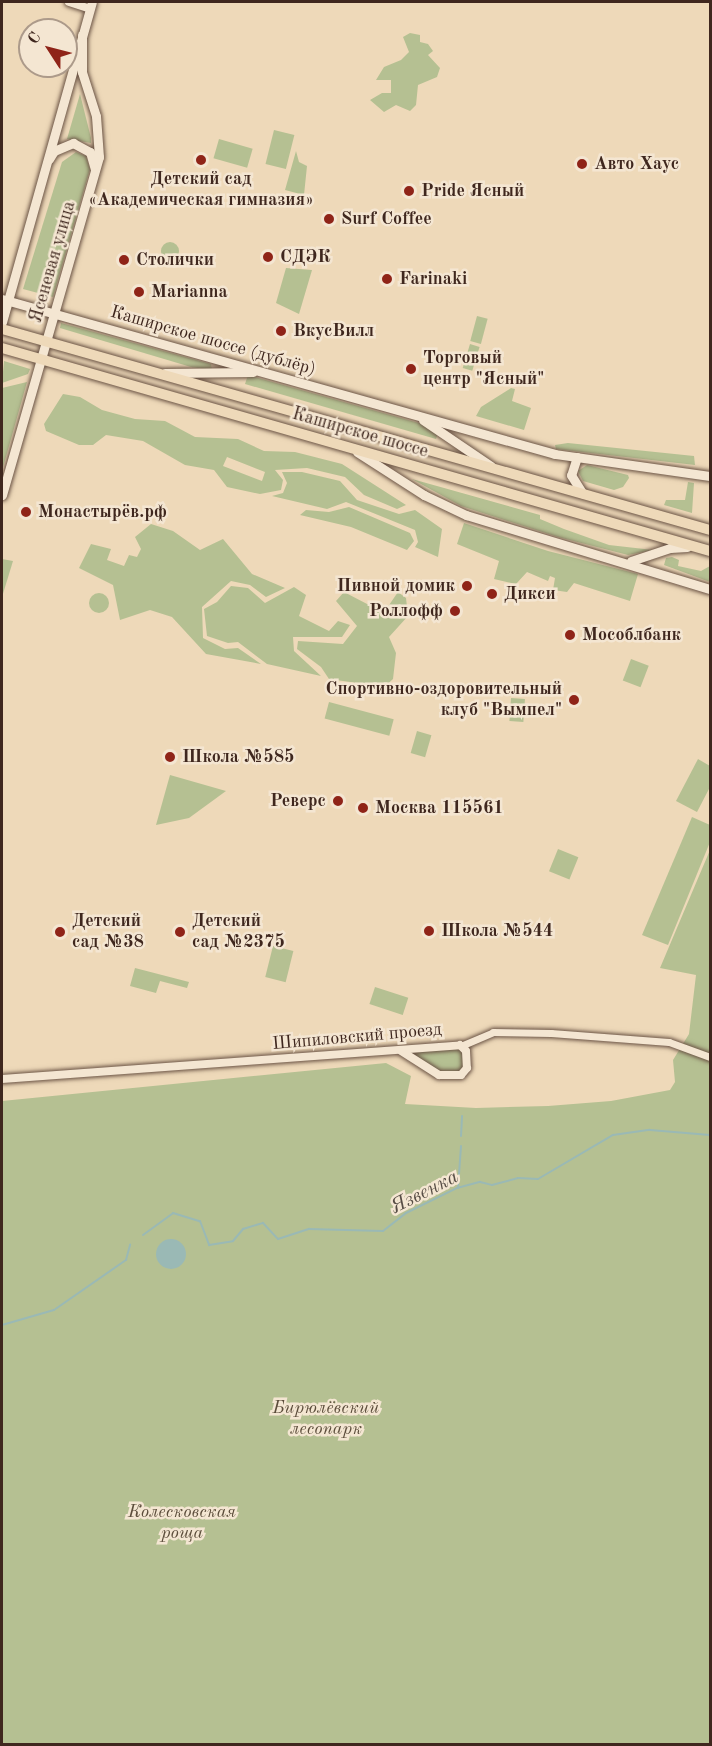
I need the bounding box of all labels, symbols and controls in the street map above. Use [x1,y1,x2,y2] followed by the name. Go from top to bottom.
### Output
[18,18,78,78] north arrow
[25,30,45,48] text: С
[194,153,208,167] marker: Детский сад «Академическая гимназия»
[594,153,679,175] place label: Авто Хаус
[575,157,589,171] marker: Авто Хаус
[88,169,314,212] place label: Детский сад «Академическая гимназия»
[421,180,524,202] place label: Pride Ясный
[402,184,416,198] marker: Pride Ясный
[25,199,81,325] street label: Ясеневая улица
[341,208,432,230] place label: Surf Coffee
[322,212,336,226] marker: Surf Coffee
[280,246,330,268] place label: СДЭК
[136,249,214,271] place label: Столички
[261,250,275,264] marker: СДЭК
[117,253,131,267] marker: Столички
[399,268,467,290] place label: Farinaki
[380,272,394,286] marker: Farinaki
[151,281,228,303] place label: Marianna
[132,285,146,299] marker: Marianna
[108,301,318,381] street label: Каширское шоссе (дублёр)
[293,320,374,342] place label: ВкусВилл
[274,324,288,338] marker: ВкусВилл
[423,348,544,391] place label: Торговый центр "Ясный"
[404,362,418,376] marker: Торговый центр "Ясный"
[290,403,430,463] street label: Каширское шоссе
[38,501,167,523] place label: Монастырёв.рф
[19,505,33,519] marker: Монастырёв.рф
[337,575,455,597] place label: Пивной домик
[460,579,474,593] marker: Пивной домик
[504,583,556,605] place label: Дикси
[485,587,499,601] marker: Дикси
[369,600,443,622] place label: Роллофф
[448,604,462,618] marker: Роллофф
[582,624,681,646] place label: Мособлбанк
[563,628,577,642] marker: Мособлбанк
[326,679,562,722] place label: Спортивно-оздоровительный клуб "Вымпел"
[567,693,581,707] marker: Спортивно-оздоровительный клуб "Вымпел"
[182,746,295,768] place label: Школа №585
[163,750,177,764] marker: Школа №585
[270,790,326,812] place label: Реверс
[331,794,345,808] marker: Реверс
[375,797,504,819] place label: Москва 115561
[356,801,370,815] marker: Москва 115561
[72,911,144,954] place label: Детский сад №38
[192,911,285,954] place label: Детский сад №2375
[441,920,554,942] place label: Школа №544
[422,924,436,938] marker: Школа №544
[53,925,67,939] marker: Детский сад №38
[173,925,187,939] marker: Детский сад №2375
[271,1019,443,1055] street label: Шипиловский проезд
[387,1166,463,1220] water label: Язвенка
[273,1398,379,1440] park label: Бирюлёвский лесопарк
[128,1502,236,1544] park label: Колесковская роща

